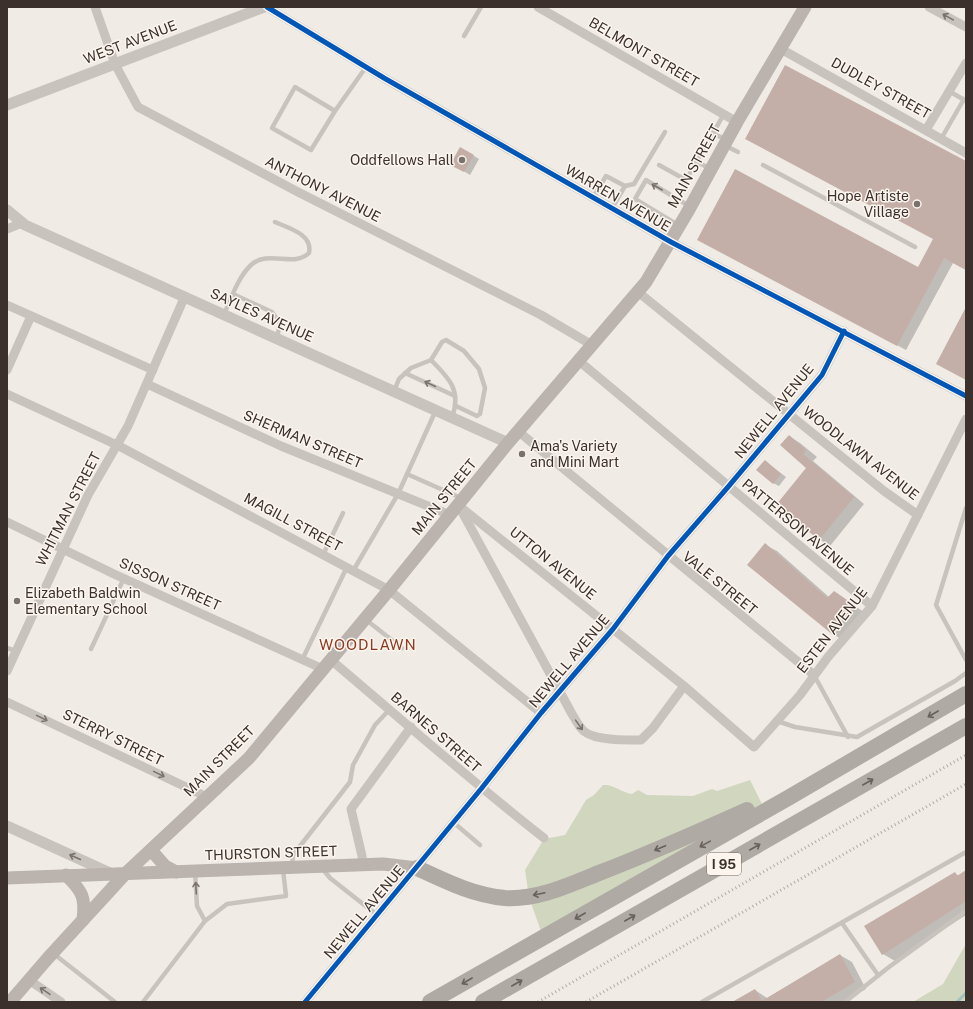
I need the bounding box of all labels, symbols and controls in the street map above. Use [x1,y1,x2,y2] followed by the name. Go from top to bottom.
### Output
[942,13,954,21] one-way arrow
[586,14,702,90] street label: BELMONT STREET
[81,17,179,67] street label: WEST AVENUE
[829,54,933,122] street label: DUDLEY STREET
[664,121,724,211] street label: MAIN STREET
[350,152,454,168] place label: Oddfellows Hall
[263,153,383,225] street label: ANTHONY AVENUE
[457,155,467,165] marker: Oddfellows Hall
[563,161,673,235] street label: WARREN AVENUE
[651,182,663,190] one-way arrow
[827,188,909,220] place label: Hope Artiste Village
[912,199,922,209] marker: Hope Artiste Village
[208,285,316,345] street label: SAYLES AVENUE
[731,361,817,461] street label: NEWELL AVENUE
[425,380,437,387] one-way arrow
[800,403,922,503] street label: WOODLAWN AVENUE
[241,407,365,471] street label: SHERMAN STREET
[530,438,619,470] place label: Ama's Variety and Mini Mart
[32,449,104,569] street label: WHITMAN STREET
[517,449,527,459] marker: Ama's Variety and Mini Mart
[408,456,480,538] street label: MAIN STREET
[739,476,857,578] street label: PATTERSON AVENUE
[241,489,345,555] street label: MAGILL STREET
[507,523,599,603] street label: UTTON AVENUE
[680,548,760,618] street label: VALE STREET
[117,554,223,614] street label: SISSON STREET
[794,584,870,676] street label: ESTEN AVENUE
[25,585,148,617] place label: Elizabeth Baldwin Elementary School
[12,596,22,606] marker: Elizabeth Baldwin Elementary School
[525,611,613,711] street label: NEWELL AVENUE
[319,636,417,653] district label: WOODLAWN
[388,689,484,775] street label: BARNES STREET
[60,706,166,768] street label: STERRY STREET
[927,710,939,718] one-way arrow
[36,715,48,722] one-way arrow
[575,719,583,730] one-way arrow
[180,722,258,800] street label: MAIN STREET
[153,771,165,778] one-way arrow
[861,778,873,786] one-way arrow
[699,841,711,849] one-way arrow
[749,842,761,850] one-way arrow
[205,843,337,863] street label: THURSTON STREET
[654,845,666,853] one-way arrow
[69,853,81,860] one-way arrow
[707,853,741,875] road number: I 95
[320,862,408,962] street label: NEWELL AVENUE
[193,882,200,895] one-way arrow
[532,891,545,899] one-way arrow
[574,913,586,921] one-way arrow
[623,914,635,922] one-way arrow
[461,977,473,985] one-way arrow
[511,978,523,986] one-way arrow
[40,987,51,995] one-way arrow

